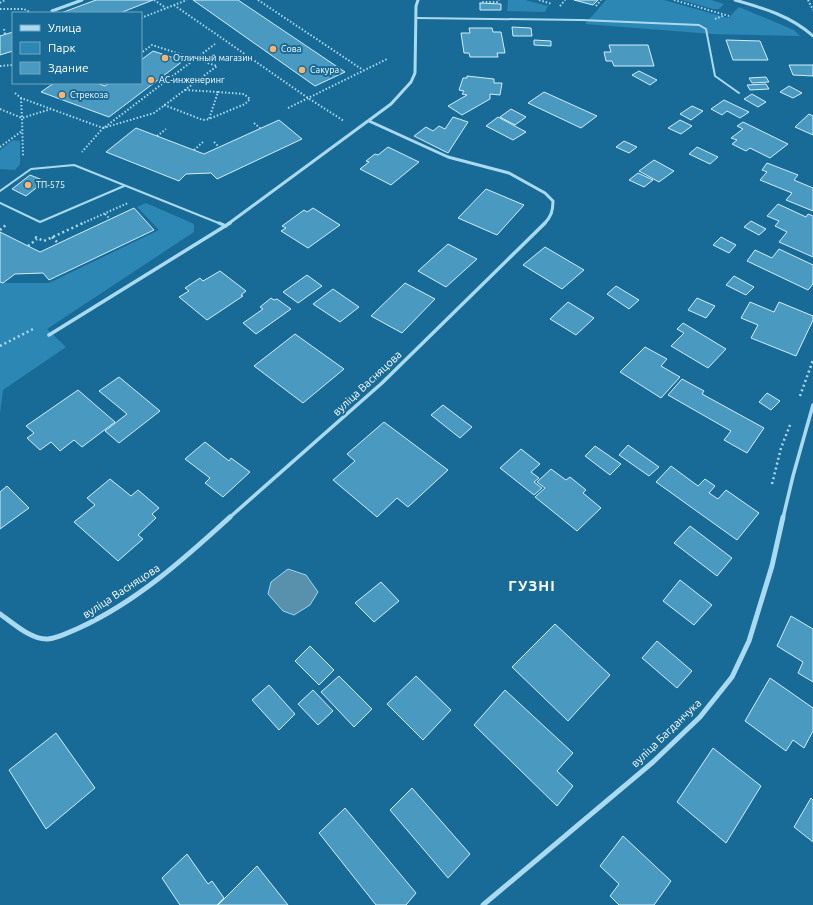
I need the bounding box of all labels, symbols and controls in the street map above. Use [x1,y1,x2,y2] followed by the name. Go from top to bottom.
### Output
[12,12,142,84] legend
[48,21,81,34] text: Улица
[48,41,76,54] text: Парк
[268,44,278,54] marker: Сова
[281,44,301,54] place label: Сова
[160,53,170,63] marker: Отличный магазин
[173,53,253,63] place label: Отличный магазин
[48,61,89,74] text: Здание
[297,65,307,75] marker: Сакура
[310,65,339,75] place label: Сакура
[146,75,156,85] marker: АС-инженеринг
[159,75,225,85] place label: АС-инженеринг
[57,90,67,100] marker: Стрекоза
[70,90,108,100] place label: Стрекоза
[23,180,33,190] marker: ТП-575
[36,180,65,190] place label: ТП-575
[330,348,404,418] street label: вуліца Васняцова
[80,562,162,620] street label: вуліца Васняцова
[508,577,556,594] district label: ГУЗНІ
[629,697,703,769] street label: вуліца Багданчука

